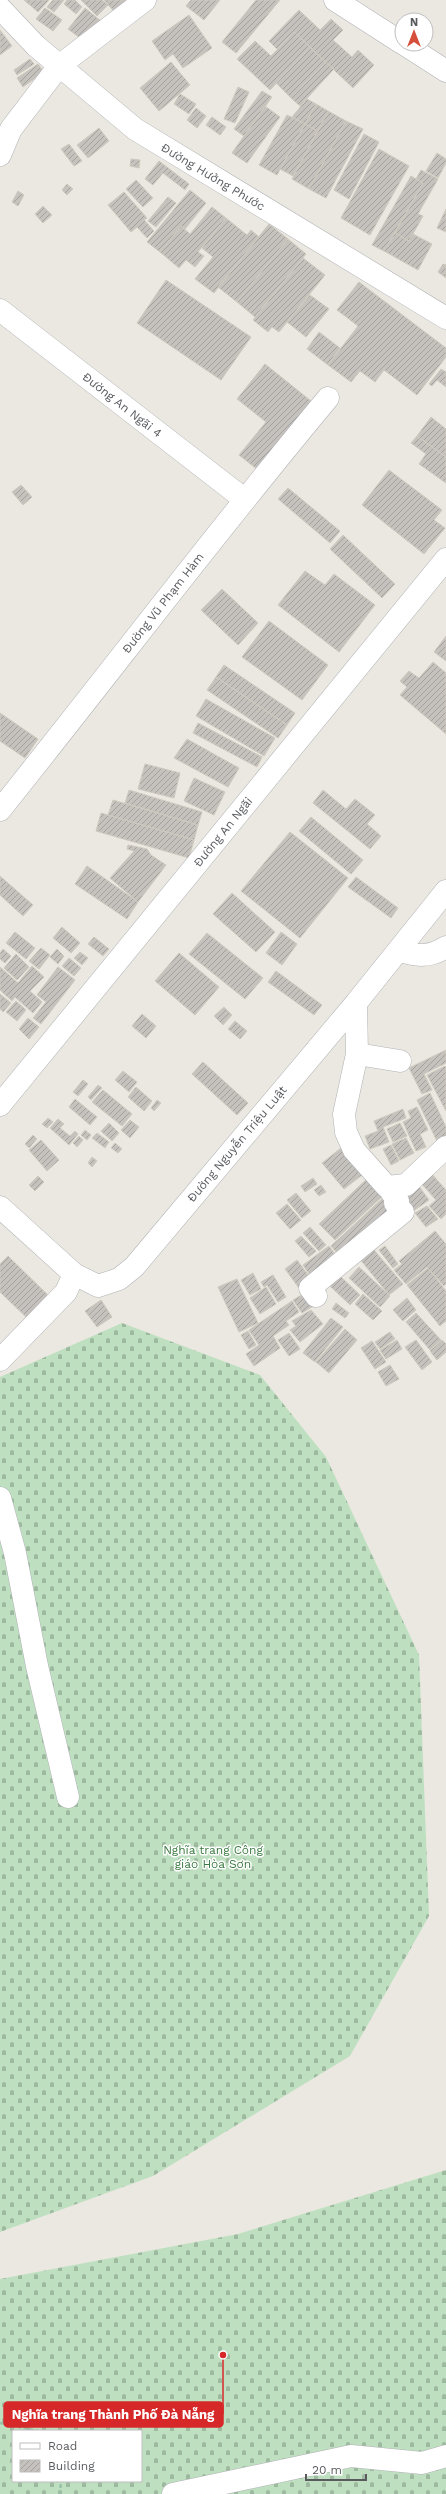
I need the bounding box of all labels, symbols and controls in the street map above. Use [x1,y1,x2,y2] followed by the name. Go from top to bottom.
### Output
[394,12,434,52] north arrow
[410,16,418,29] text: N
[159,140,268,214] street label: Đường Hưởng Phước
[80,370,164,440] street label: Đường An Ngãi 4
[119,550,207,656] street label: Đường Vũ Phạm Hàm
[191,794,255,870] street label: Đường An Ngãi
[184,1083,290,1205] street label: Đường Nguyễn Triệu Luật
[163,1843,263,1871] park label: Nghĩa trang Công giáo Hòa Sơn
[4,2402,223,2427] callout: Nghĩa trang Thành Phố Đà Nẵng
[12,2406,215,2422] text: Nghĩa trang Thành Phố Đà Nẵng
[12,2430,142,2482] legend
[48,2439,77,2453] text: Road
[306,2456,366,2482] scale bar
[48,2459,95,2473] text: Building
[312,2463,342,2477] text: 20 m

